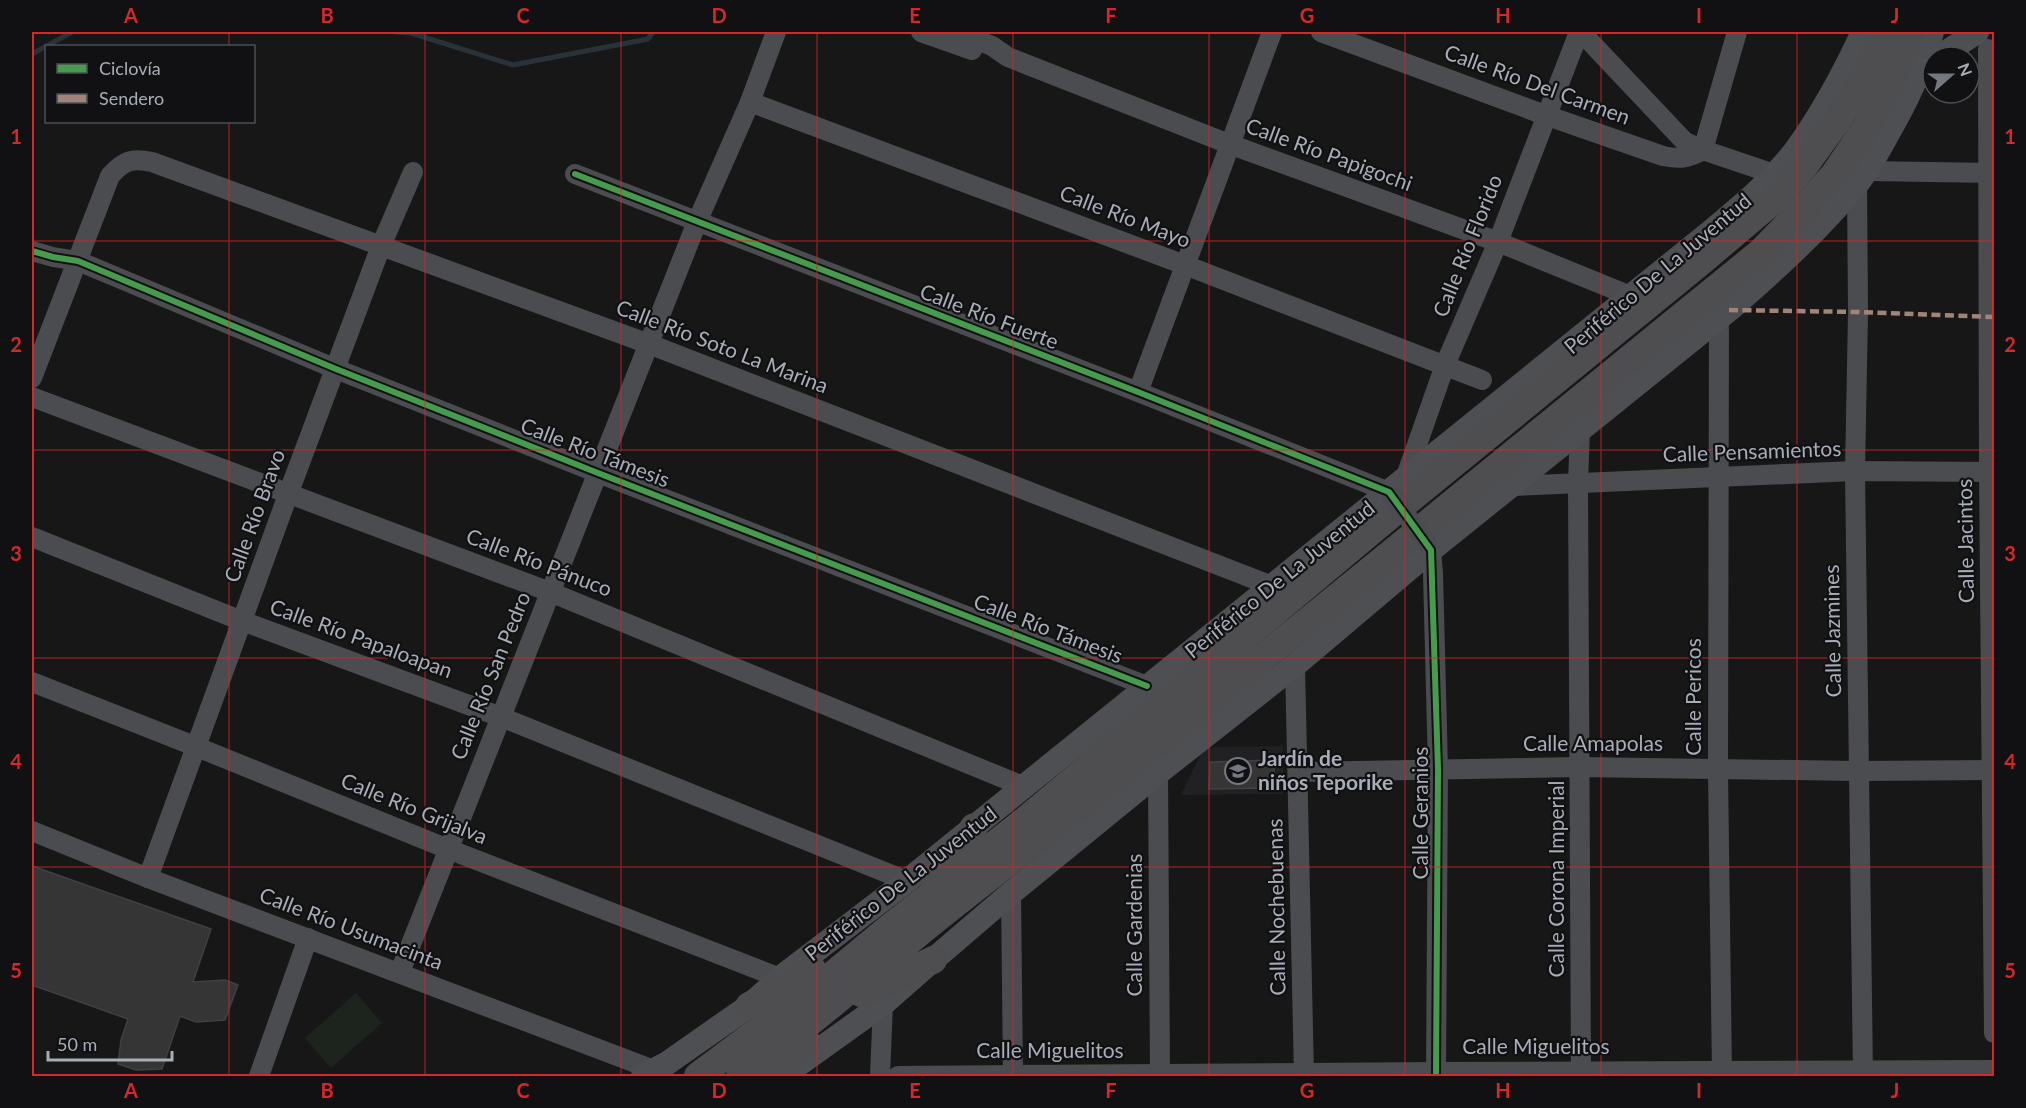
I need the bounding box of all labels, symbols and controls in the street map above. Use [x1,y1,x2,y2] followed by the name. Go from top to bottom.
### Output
[123,3,138,27] text: A
[320,3,334,27] text: B
[516,3,530,27] text: C
[711,3,727,27] text: D
[909,3,921,27] text: E
[1105,3,1117,27] text: F
[1300,3,1314,27] text: G
[1495,3,1511,27] text: H
[1696,3,1702,27] text: I
[1891,3,1899,27] text: J
[1441,38,1634,129] street label: Calle Río Del Carmen
[45,45,255,123] legend
[1921,45,1981,105] north arrow
[99,57,161,79] text: Ciclovía
[1954,60,1977,79] text: N
[99,87,164,109] text: Sendero
[1243,112,1416,195] street label: Calle Río Papigochi
[10,124,22,148] text: 1
[2004,124,2016,148] text: 1
[1427,171,1507,320] street label: Calle Río Florido
[1057,179,1195,252] street label: Calle Río Mayo
[1558,187,1756,358] street label: Periférico De La Juventud
[917,278,1062,353] street label: Calle Río Fuerte
[613,294,832,398] street label: Calle Río Soto La Marina
[10,332,22,356] text: 2
[2004,332,2016,356] text: 2
[518,412,674,492] street label: Calle Río Támesis
[1662,435,1842,466] street label: Calle Pensamientos
[218,446,289,585] street label: Calle Río Bravo
[1951,479,1978,603] street label: Calle Jacintos
[1179,495,1379,663] street label: Periférico De La Juventud
[463,522,616,601] street label: Calle Río Pánuco
[10,541,22,565] text: 3
[2004,541,2016,565] text: 3
[1818,564,1845,698] street label: Calle Jazmines
[444,588,535,763] street label: Calle Río San Pedro
[971,588,1127,668] street label: Calle Río Támesis
[267,593,456,682] street label: Calle Río Papaloapan
[1680,638,1705,756] street label: Calle Pericos
[1523,730,1663,755] street label: Calle Amapolas
[1258,745,1393,794] place label: Jardín de niños Teporike
[1407,747,1432,879] street label: Calle Geranios
[10,749,22,773] text: 4
[2004,749,2016,773] text: 4
[1223,756,1253,786] school or university icon: Jardín de niños Teporike
[338,767,491,848] street label: Calle Río Grijalva
[1543,780,1568,978] street label: Calle Corona Imperial
[799,800,1001,965] street label: Periférico De La Juventud
[1261,818,1290,996] street label: Calle Nochebuenas
[1121,854,1146,996] street label: Calle Gardenias
[256,881,447,974] street label: Calle Río Usumacinta
[10,958,22,982] text: 5
[2004,958,2016,982] text: 5
[48,1024,172,1062] scale bar
[57,1033,97,1055] text: 50 m
[1462,1033,1610,1058] street label: Calle Miguelitos
[976,1037,1124,1062] street label: Calle Miguelitos
[123,1078,138,1102] text: A
[320,1078,334,1102] text: B
[516,1078,530,1102] text: C
[711,1078,727,1102] text: D
[909,1078,921,1102] text: E
[1105,1078,1117,1102] text: F
[1300,1078,1314,1102] text: G
[1495,1078,1511,1102] text: H
[1696,1078,1702,1102] text: I
[1891,1078,1899,1102] text: J

